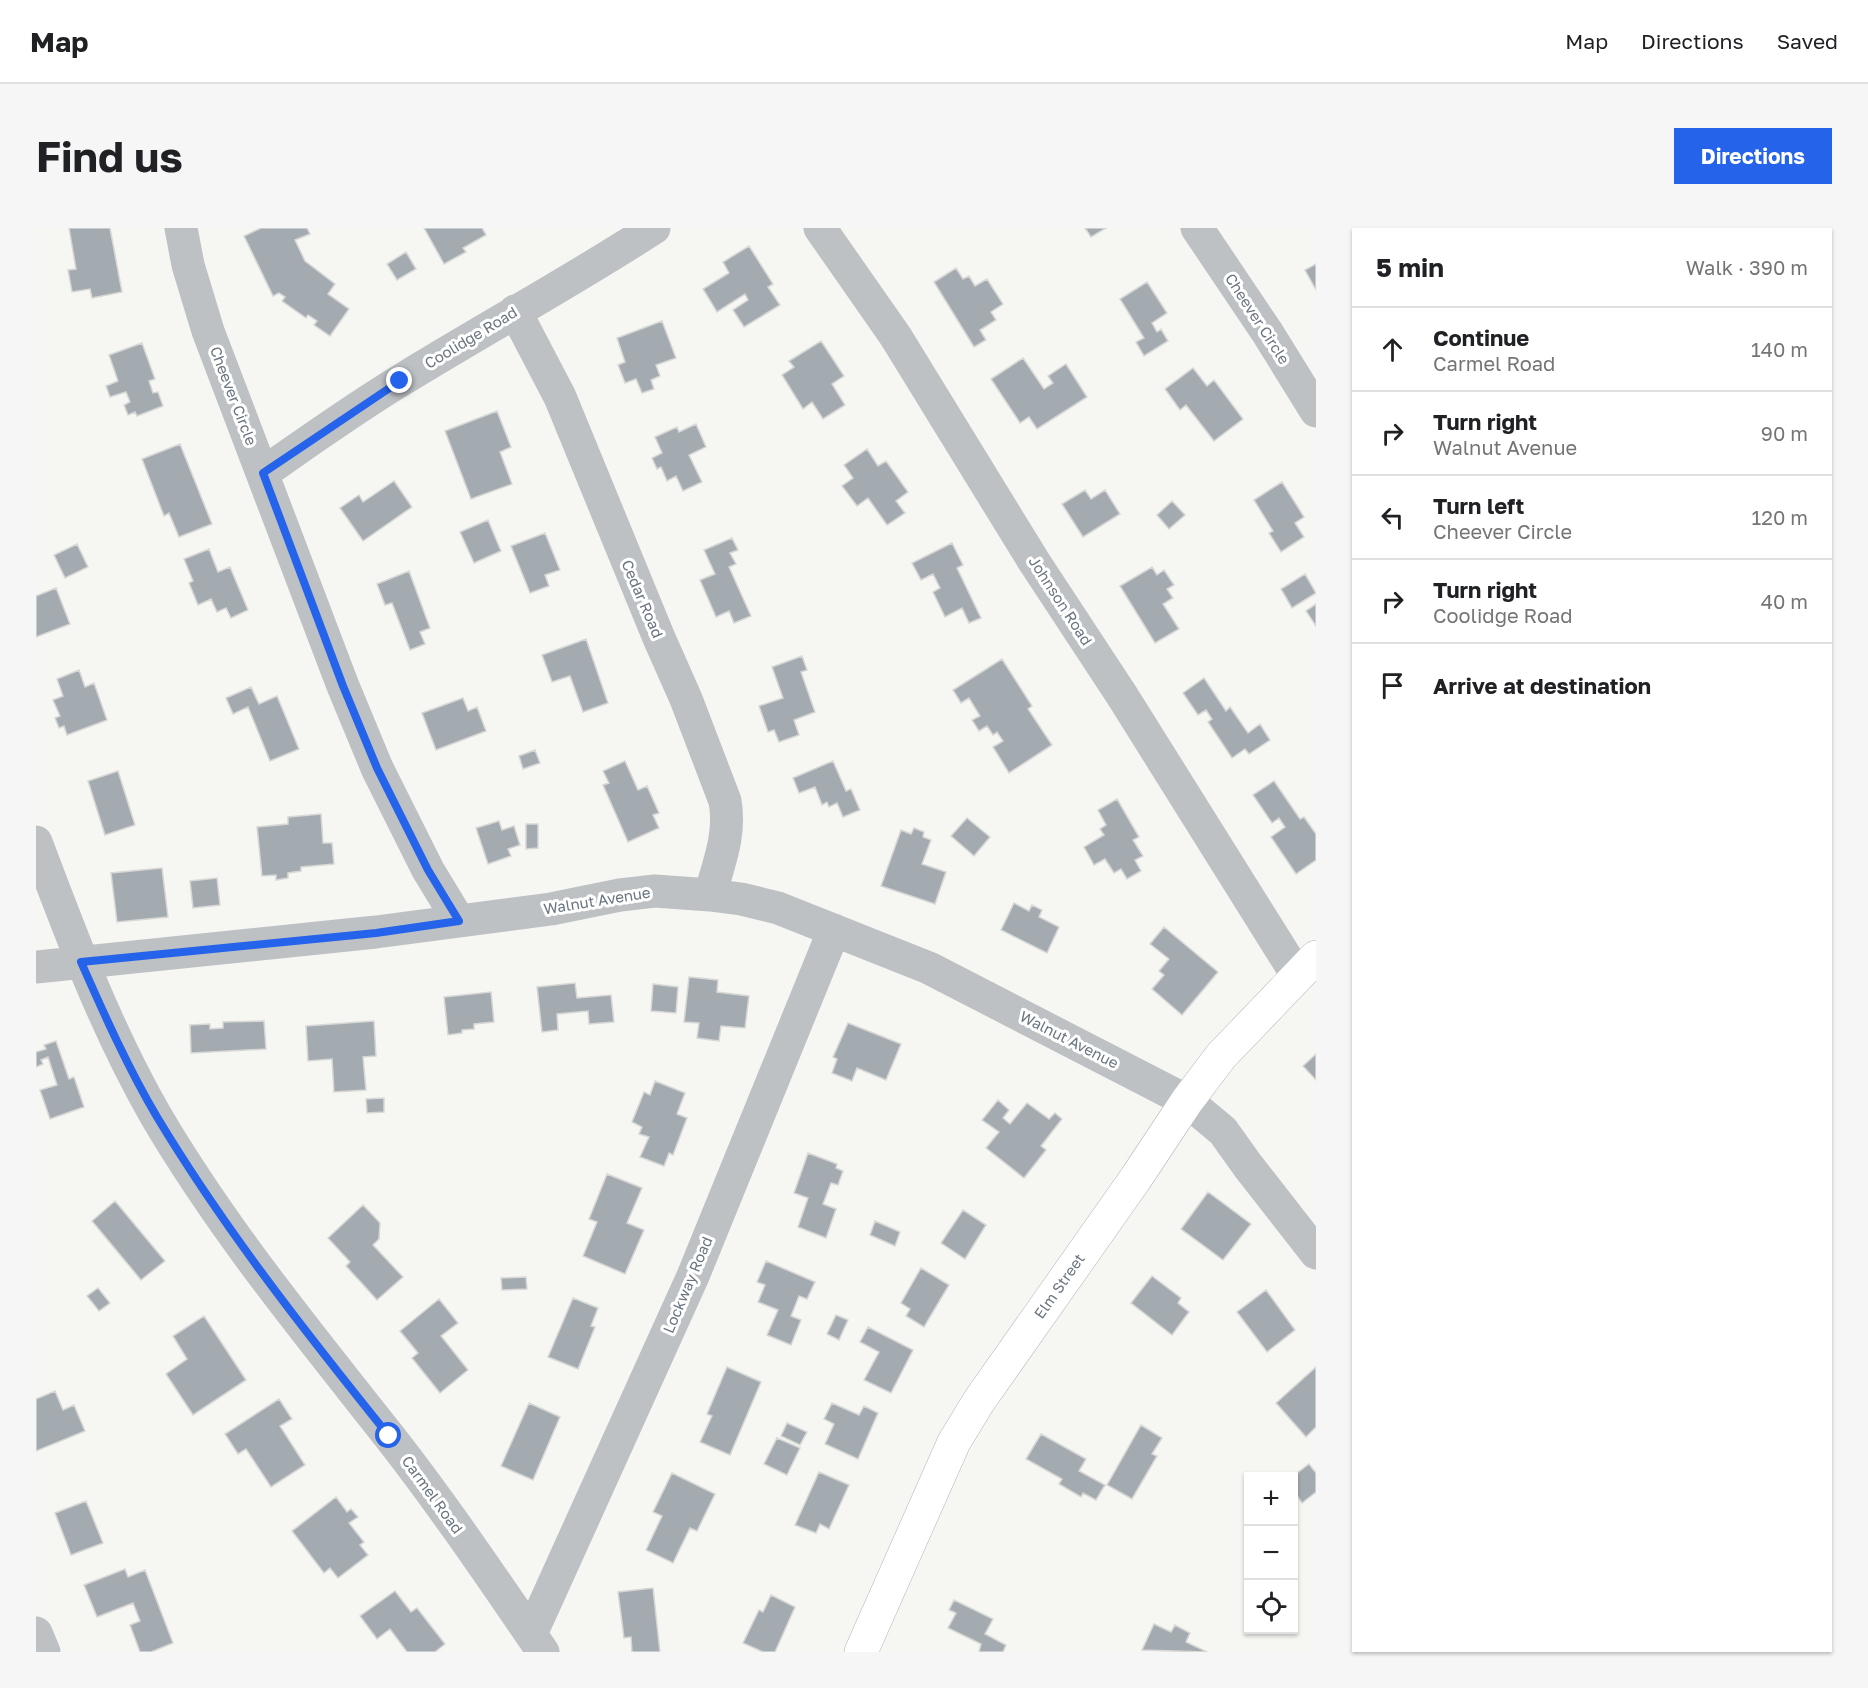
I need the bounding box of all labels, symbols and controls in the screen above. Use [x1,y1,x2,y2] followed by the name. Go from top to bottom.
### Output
[30,25,88,58] text: Map
[1565,28,1608,54] text: Map
[1641,28,1744,54] text: Directions
[1777,28,1838,54] text: Saved
[1674,128,1832,184] button: Directions
[36,131,183,181] text: Find us
[1376,252,1444,283] text: 5 min
[1686,255,1808,279] text: Walk · 390 m
[1222,270,1294,367] street label: Cheever Circle
[421,302,520,372] street label: Coolidge Road
[1433,324,1529,351] text: Continue
[1376,333,1409,366] icon: ahead
[1751,337,1808,361] text: 140 m
[207,344,261,448] street label: Cheever Circle
[1433,351,1555,375] text: Carmel Road
[386,367,412,393] route end
[1433,408,1537,435] text: Turn right
[1376,417,1409,450] icon: right
[1761,421,1808,445] text: 90 m
[1433,435,1577,459] text: Walnut Avenue
[1433,492,1524,519] text: Turn left
[1376,501,1409,534] icon: left
[1752,505,1808,529] text: 120 m
[1433,519,1572,543] text: Cheever Circle
[1025,553,1096,648] street label: Johnson Road
[618,557,667,640] street label: Cedar Road
[1433,576,1537,603] text: Turn right
[1376,585,1409,618] icon: right
[1761,589,1808,613] text: 40 m
[1433,603,1573,627] text: Coolidge Road
[1376,669,1409,702] icon: arrive
[1433,672,1651,699] text: Arrive at destination
[542,883,652,917] street label: Walnut Avenue
[1017,1007,1122,1072] street label: Walnut Avenue
[659,1234,716,1336] street label: Lockway Road
[1030,1250,1088,1322] street label: Elm Street
[375,1422,401,1448] route start
[399,1452,467,1537] street label: Carmel Road
[1244,1472,1298,1634] map controls
[1244,1472,1298,1526] button: +
[1244,1526,1298,1580] button: −
[1244,1580,1298,1634] button: locate

